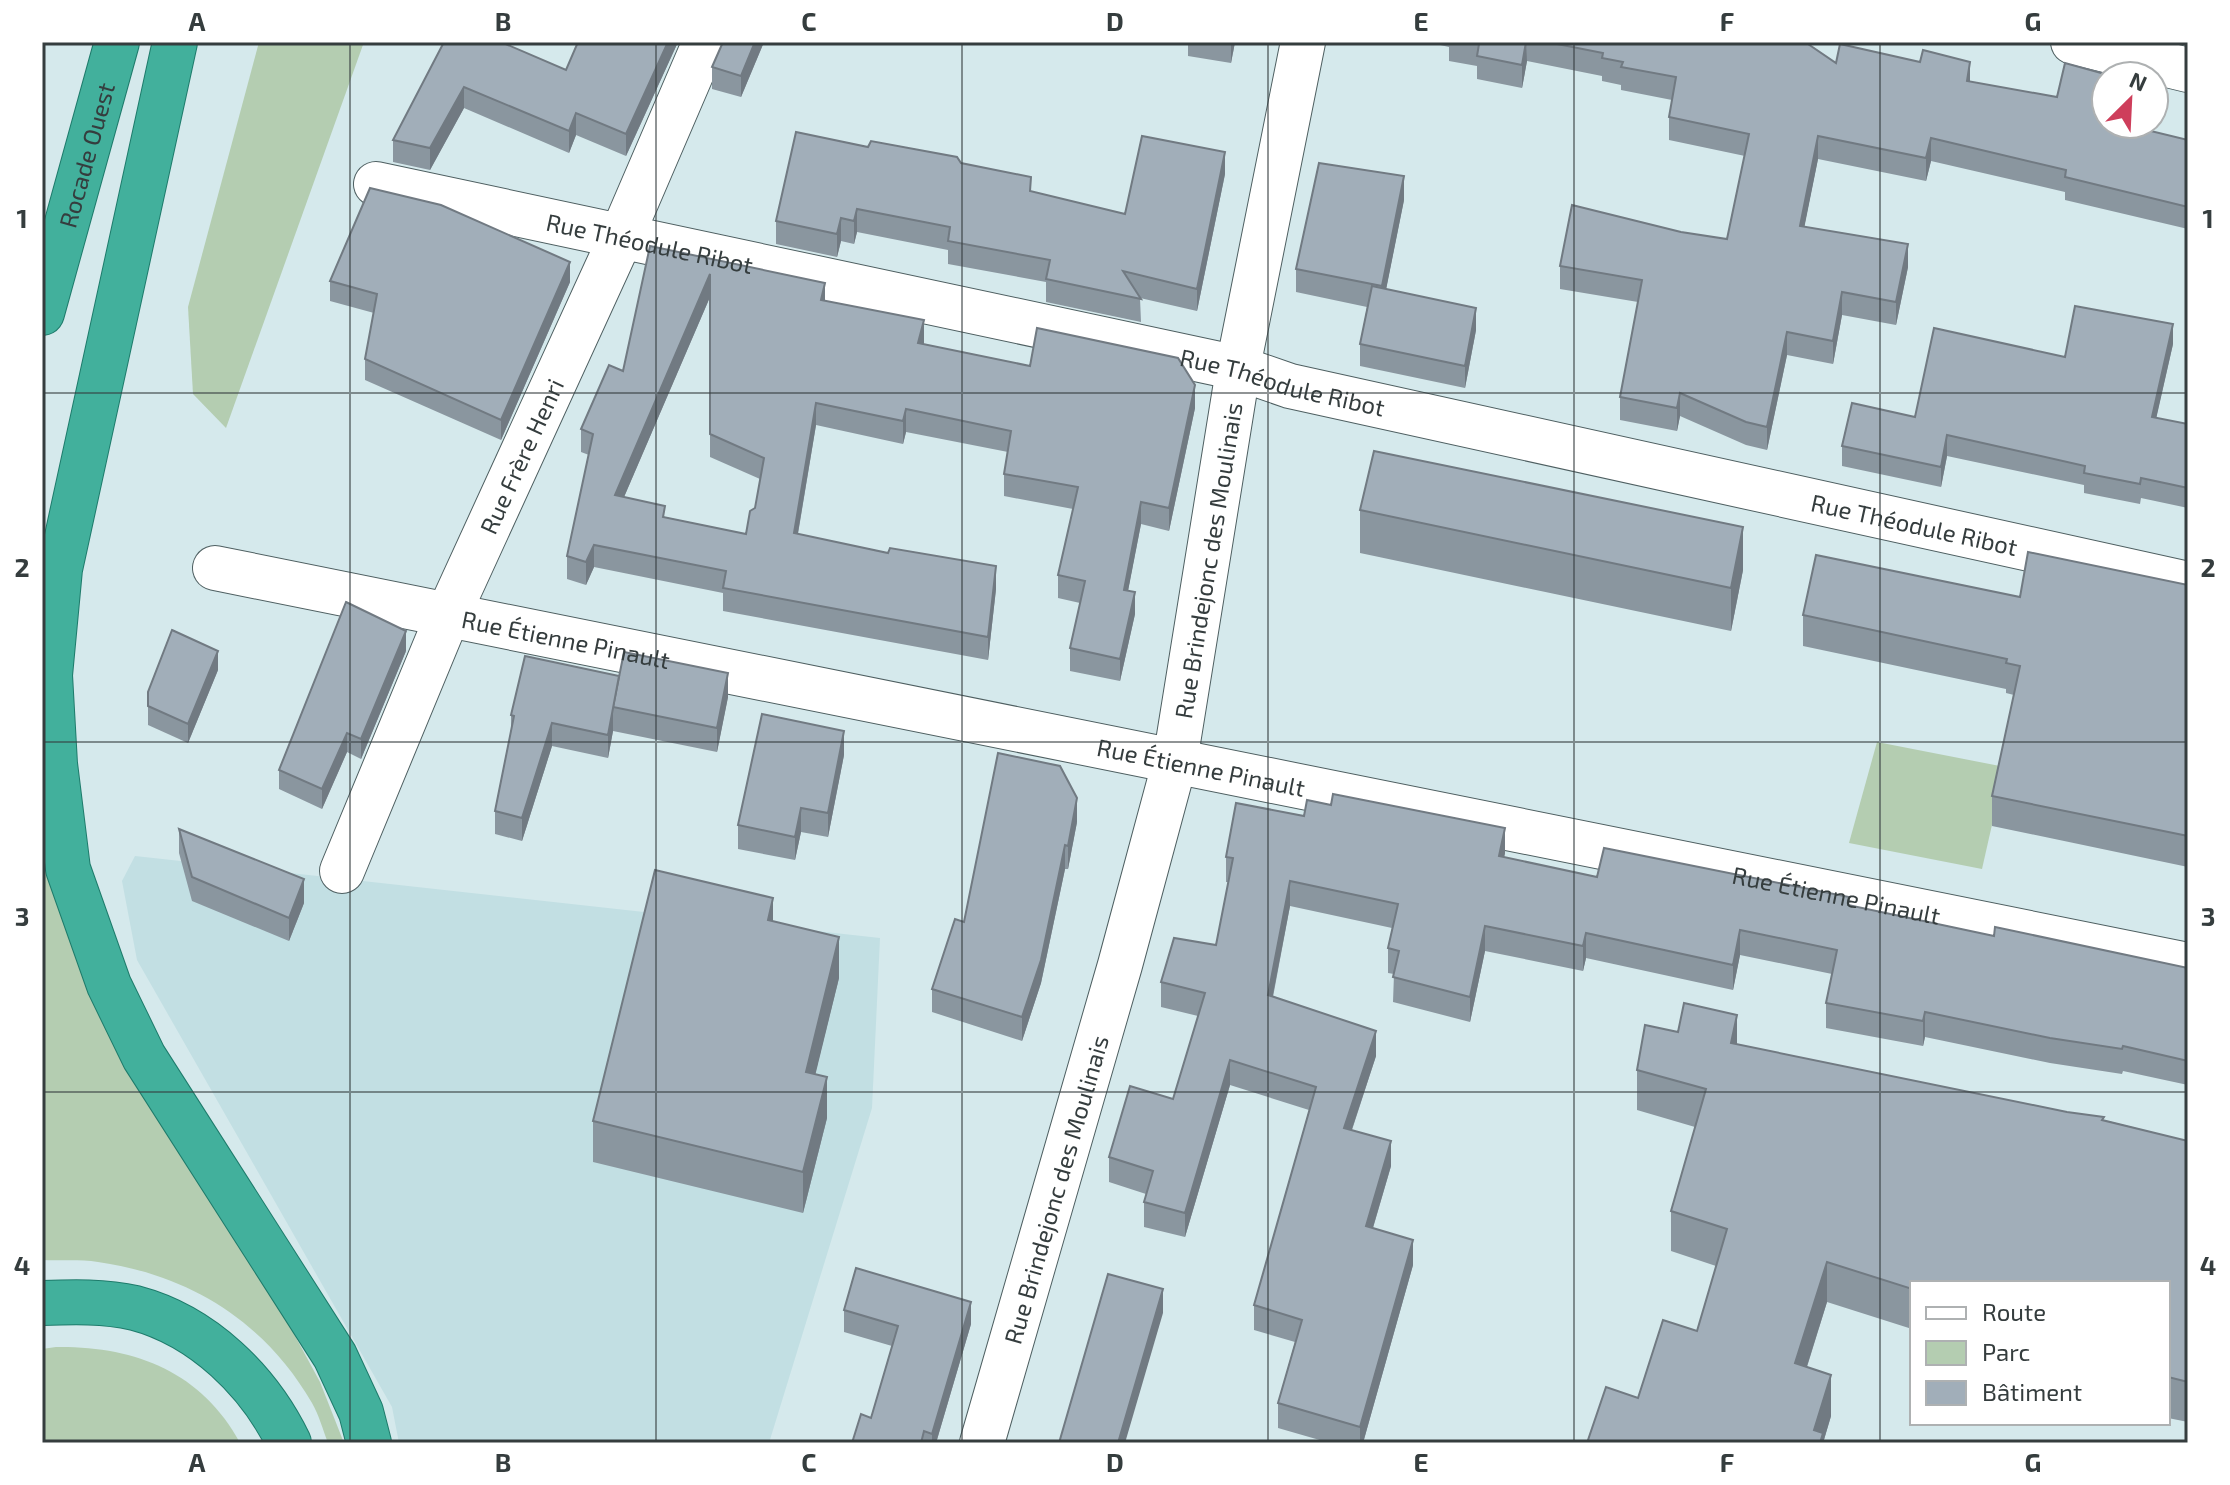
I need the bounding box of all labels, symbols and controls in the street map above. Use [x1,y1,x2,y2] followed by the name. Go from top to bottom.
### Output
[189,5,206,36] text: A
[495,5,511,36] text: B
[801,5,817,36] text: C
[1106,5,1124,36] text: D
[1413,5,1429,36] text: E
[1720,5,1734,36] text: F
[2025,5,2041,36] text: G
[2090,60,2170,140] north arrow
[2126,66,2151,96] text: N
[52,79,120,231] street label: Rocade Ouest
[16,202,28,233] text: 1
[2202,202,2214,233] text: 1
[544,206,756,279] street label: Rue Théodule Ribot
[1177,342,1388,421] street label: Rue Théodule Ribot
[473,374,569,538] street label: Rue Frère Henri
[1168,400,1247,720] street label: Rue Brindejonc des Moulinais
[1809,487,2021,561] street label: Rue Théodule Ribot
[14,551,30,582] text: 2
[2200,551,2216,582] text: 2
[459,604,672,674] street label: Rue Étienne Pinault
[1095,731,1308,802] street label: Rue Étienne Pinault
[1730,859,1943,929] street label: Rue Étienne Pinault
[15,900,29,931] text: 3
[2201,900,2215,931] text: 3
[997,1032,1113,1347] street label: Rue Brindejonc des Moulinais
[14,1249,30,1280] text: 4
[2200,1249,2216,1280] text: 4
[1910,1281,2170,1425] legend
[1982,1297,2046,1326] text: Route
[1982,1337,2030,1366] text: Parc
[1982,1377,2082,1406] text: Bâtiment
[189,1446,206,1477] text: A
[495,1446,511,1477] text: B
[801,1446,817,1477] text: C
[1106,1446,1124,1477] text: D
[1413,1446,1429,1477] text: E
[1720,1446,1734,1477] text: F
[2025,1446,2041,1477] text: G

